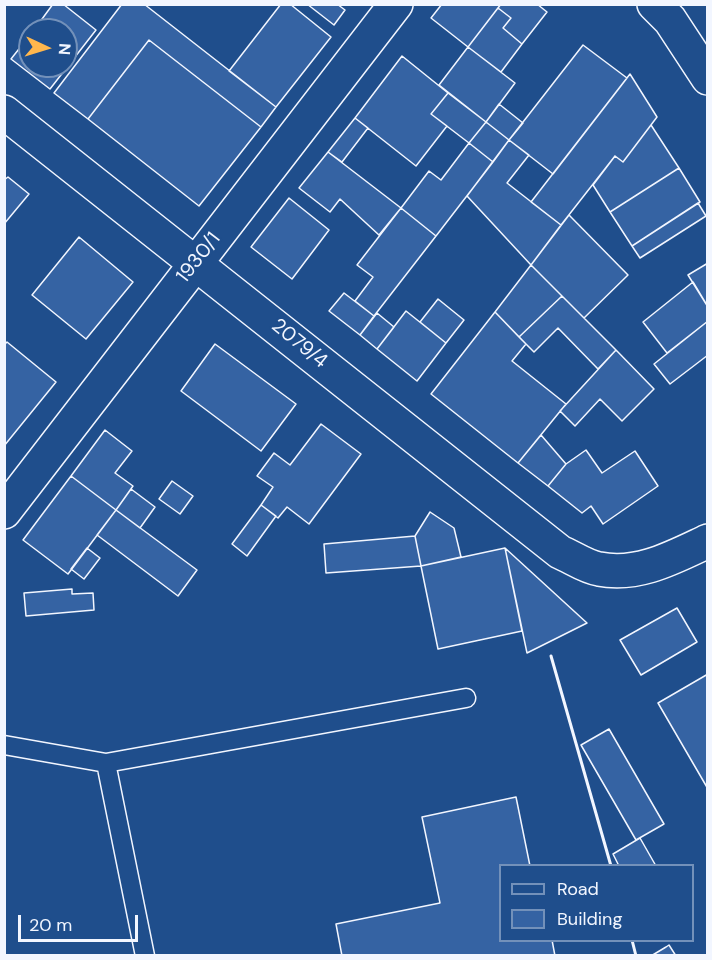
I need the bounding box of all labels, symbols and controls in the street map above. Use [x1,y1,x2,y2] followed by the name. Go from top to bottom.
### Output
[18,18,78,78] north arrow
[54,43,75,56] text: N
[172,228,226,288] street label: 1930/1
[266,314,332,374] street label: 2079/4
[499,864,694,942] legend
[557,877,599,901] text: Road
[21,903,141,941] scale bar
[557,907,622,931] text: Building
[29,913,72,937] text: 20 m

